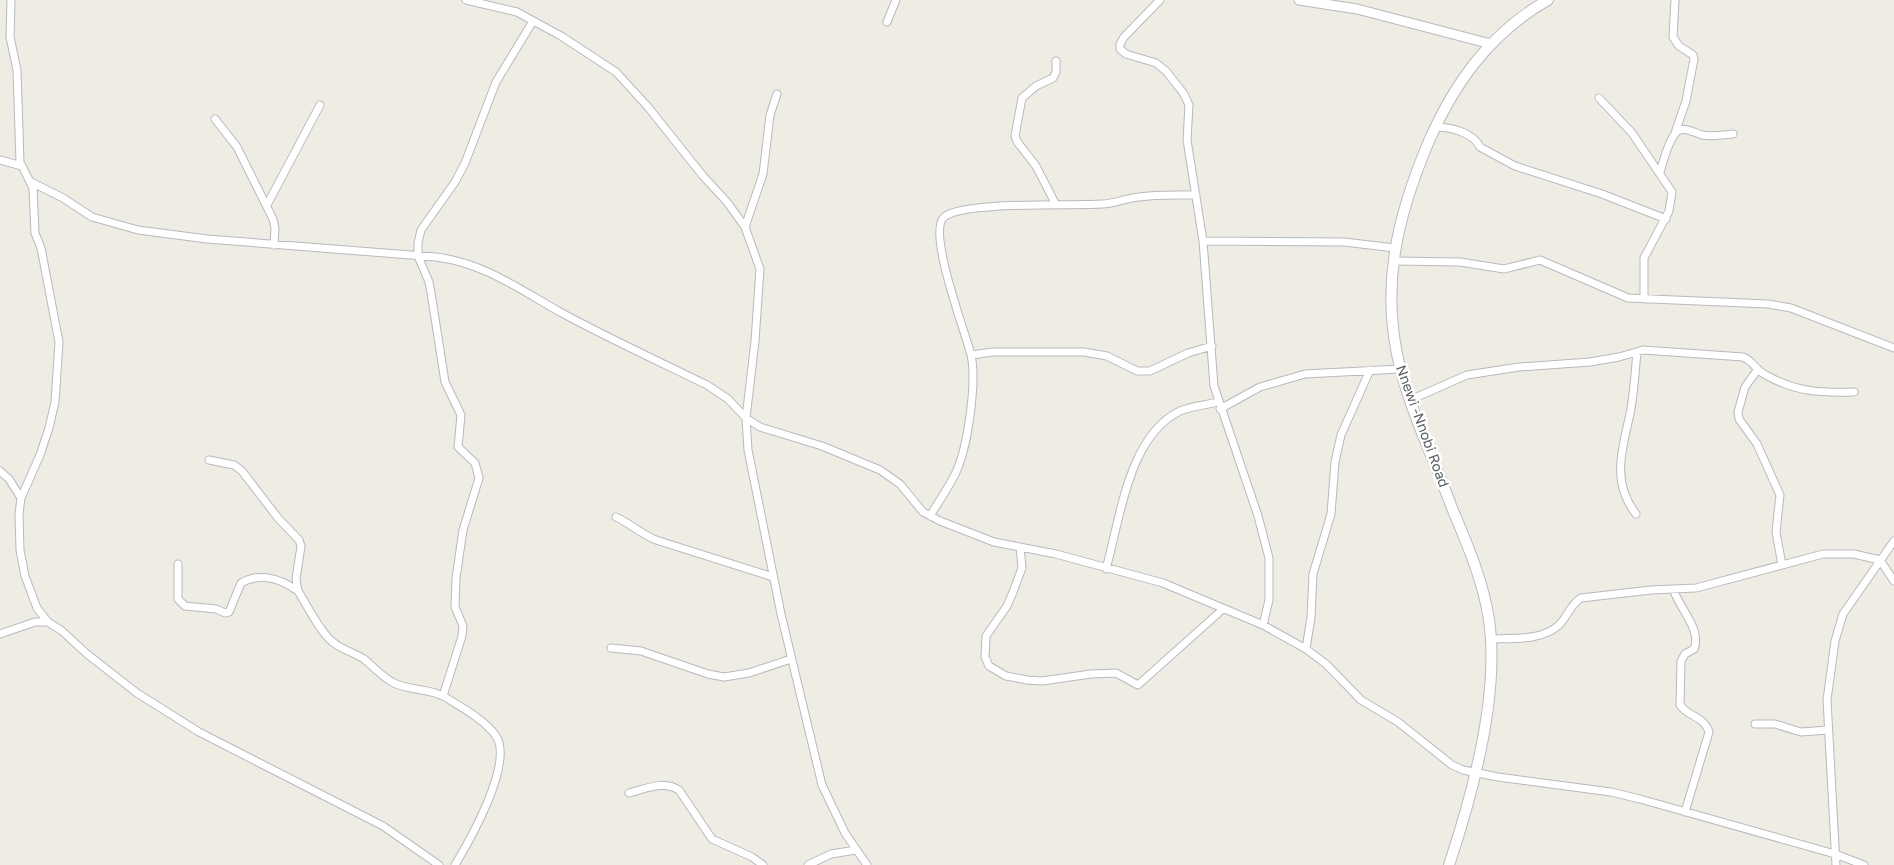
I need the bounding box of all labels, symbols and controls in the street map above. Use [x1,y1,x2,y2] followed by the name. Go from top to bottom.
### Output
[1393,362,1453,490] street label: Nnewi -Nnobi Road

